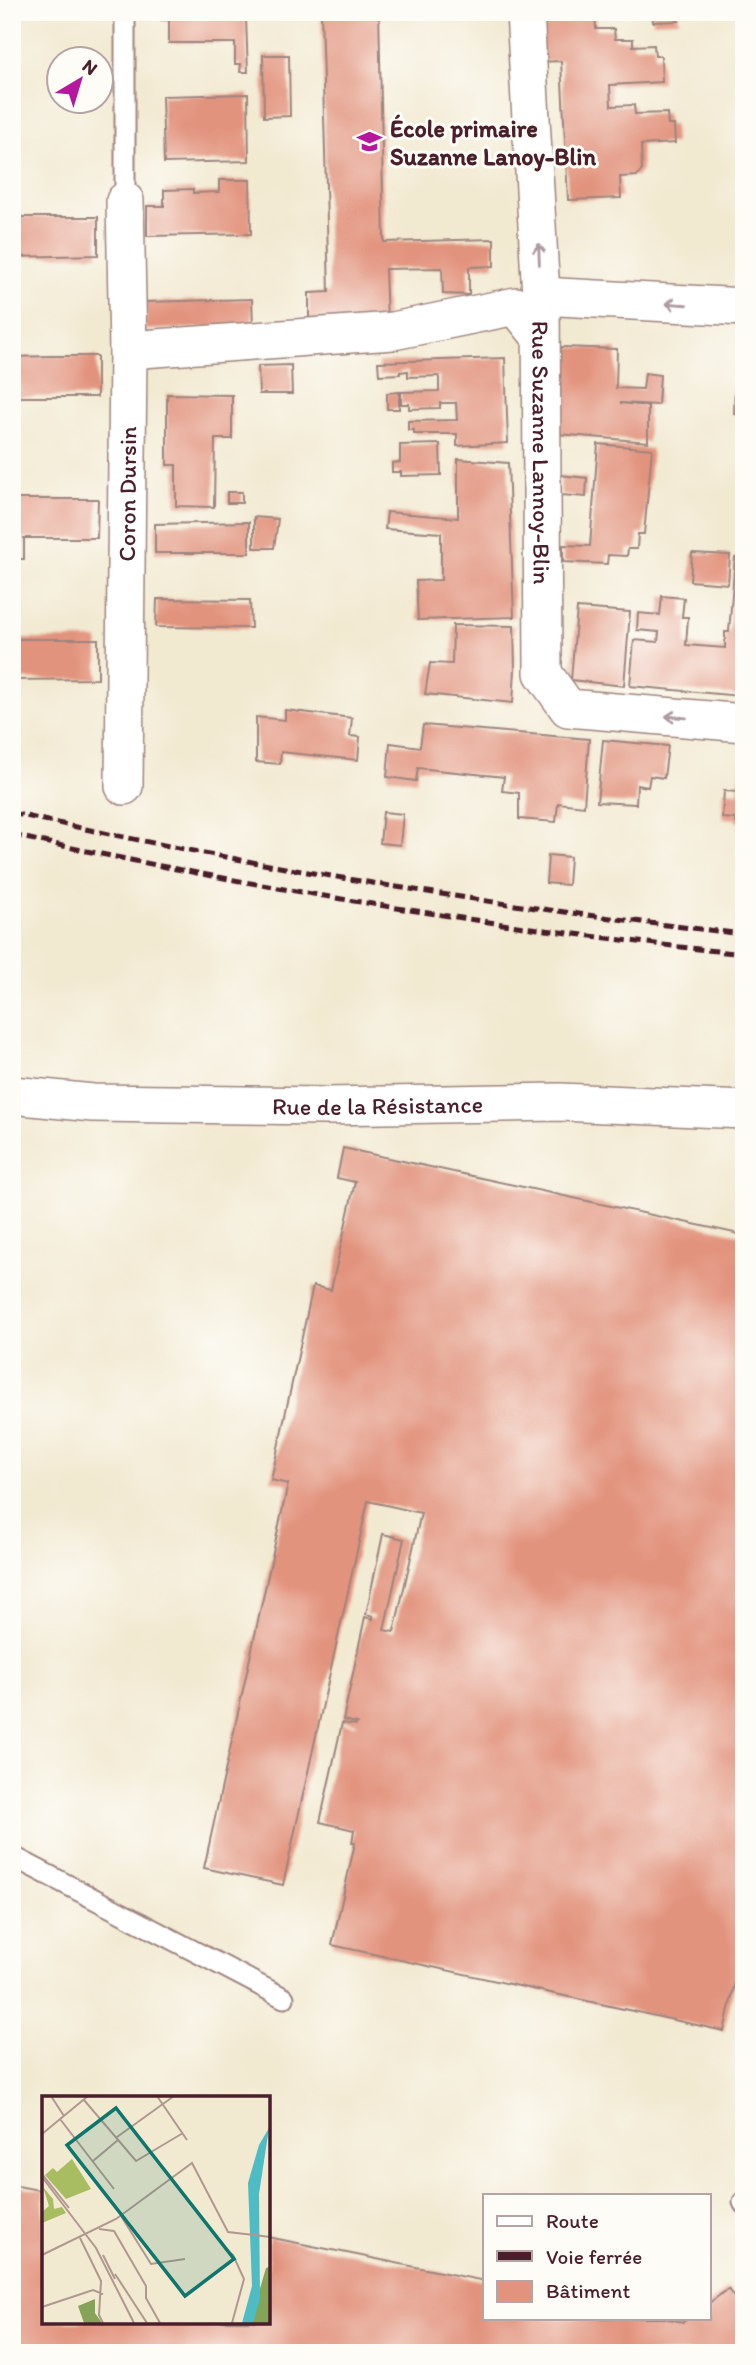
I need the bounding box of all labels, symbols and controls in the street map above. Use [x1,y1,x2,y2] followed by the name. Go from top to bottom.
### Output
[46,46,116,116] north arrow
[78,54,102,80] text: N
[390,114,596,172] place label: École primaire Suzanne Lanoy-Blin
[356,128,384,156] school or university icon: École primaire Suzanne Lanoy-Blin
[532,242,545,265] one-way arrow
[664,298,687,311] one-way arrow
[527,321,557,585] street label: Rue Suzanne Lannoy-Blin
[112,426,142,562] street label: Coron Dursin
[665,710,688,723] one-way arrow
[272,1089,483,1121] street label: Rue de la Résistance
[42,2096,270,2323] inset map
[483,2194,710,2320] legend
[546,2208,599,2233] text: Route
[546,2244,642,2269] text: Voie ferrée
[546,2278,630,2303] text: Bâtiment

